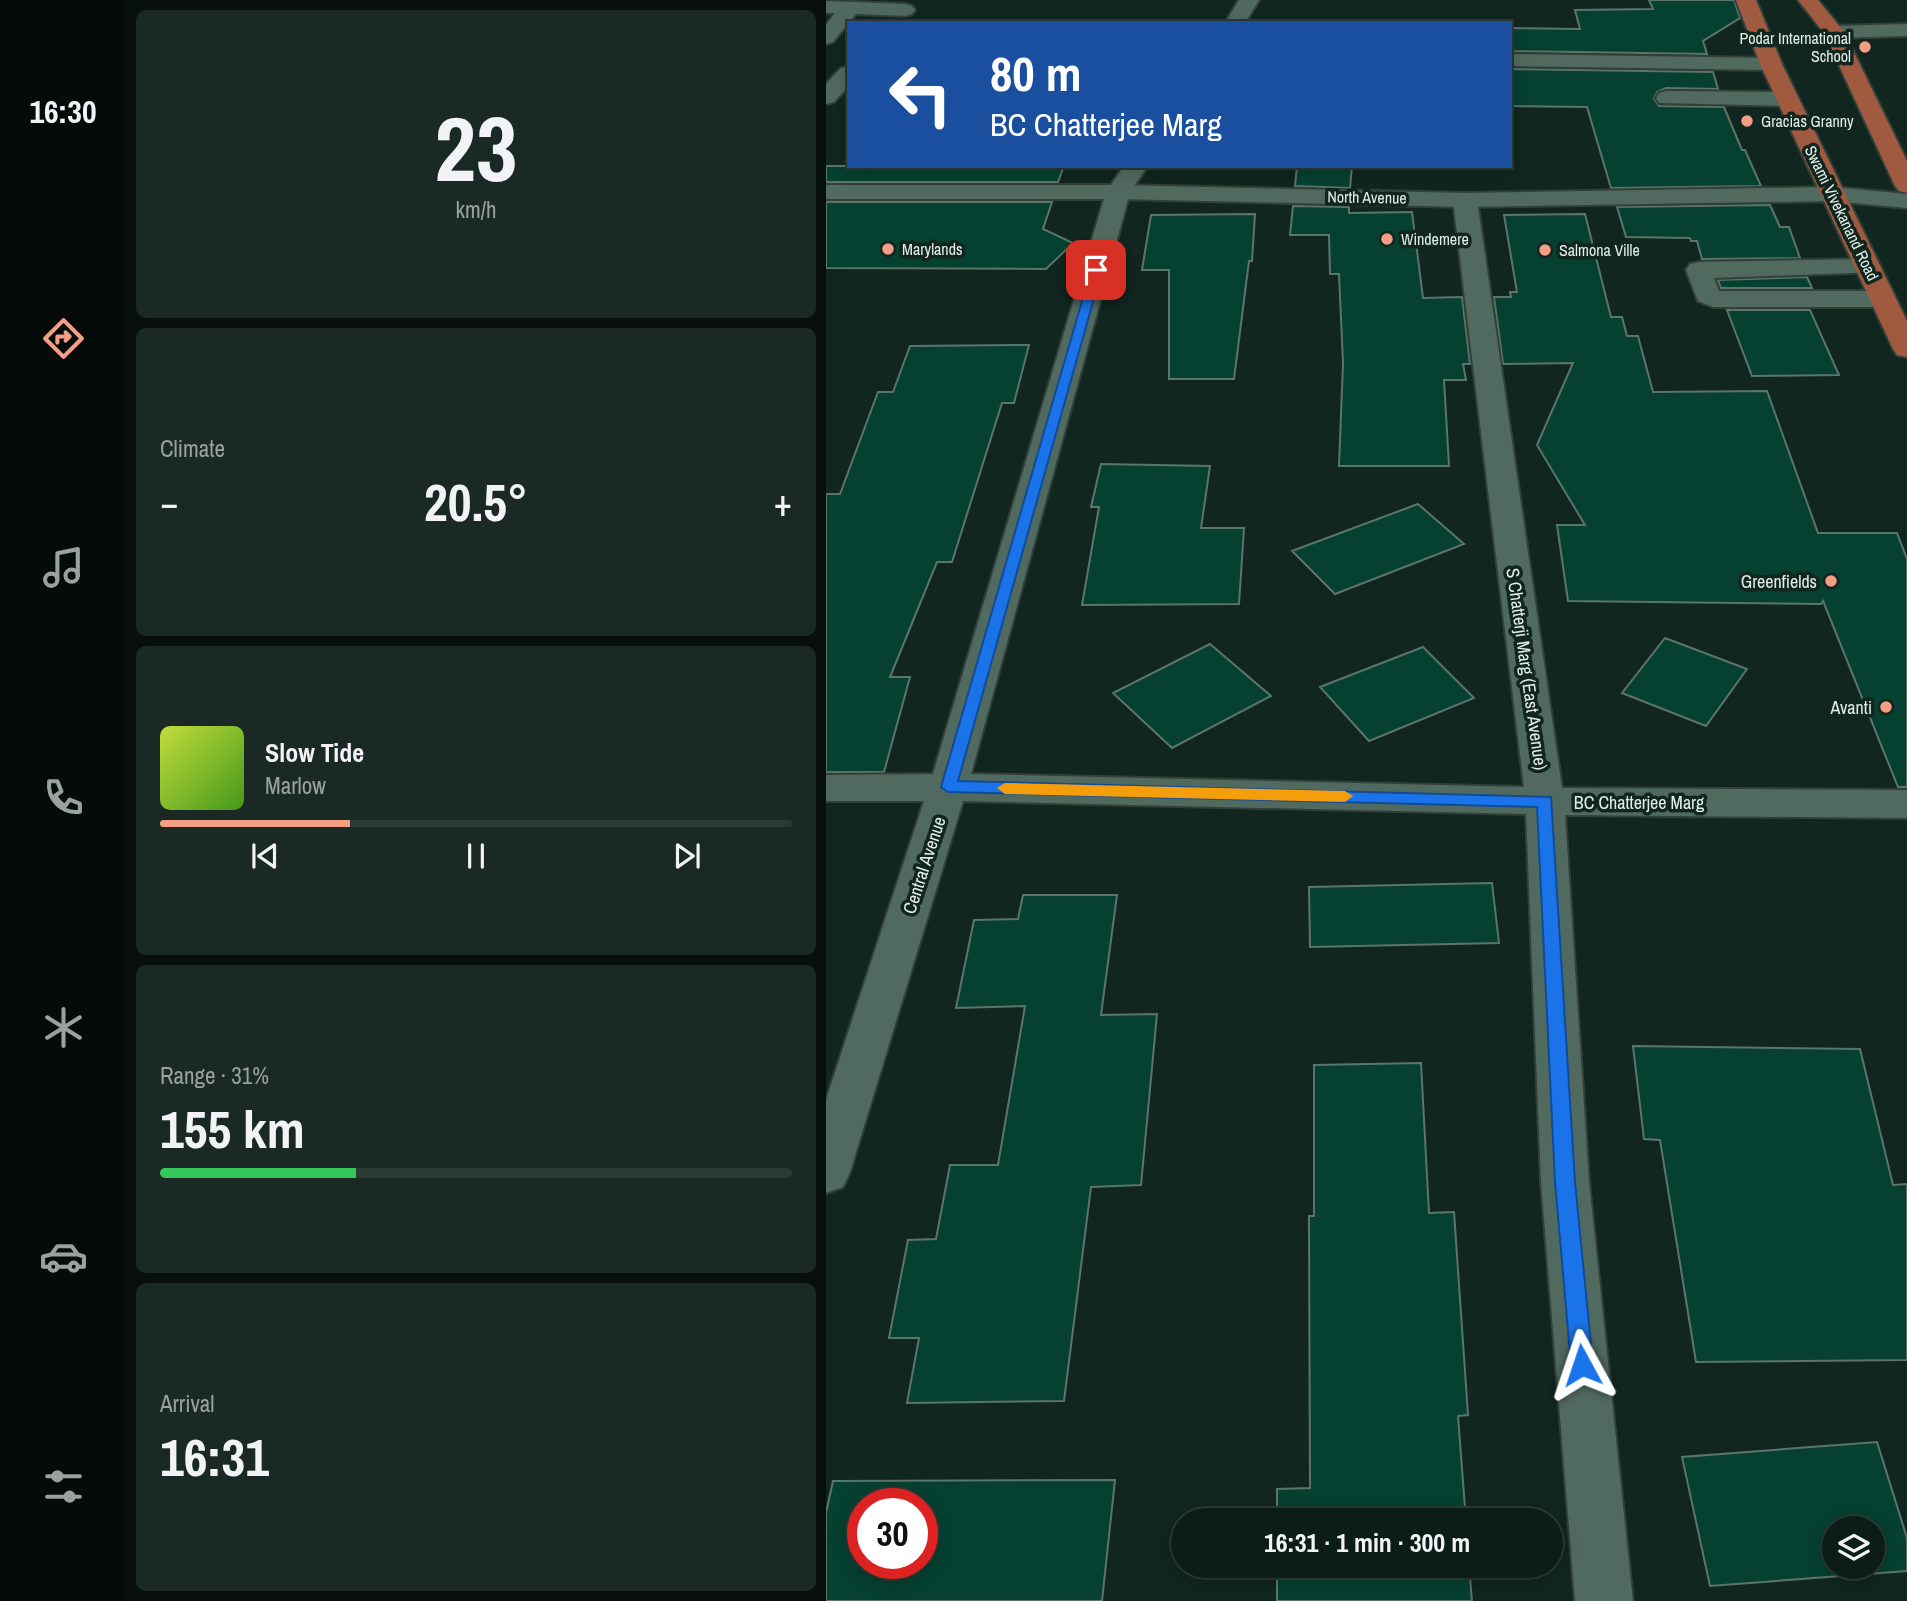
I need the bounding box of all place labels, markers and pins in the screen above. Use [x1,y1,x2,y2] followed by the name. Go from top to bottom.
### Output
[1739,27,1851,67] place label: Podar International School
[1857,39,1873,55] marker: Podar International School
[1761,110,1854,132] place label: Gracias Granny
[1739,113,1755,129] marker: Gracias Granny
[1401,228,1469,250] place label: Windemere
[1379,231,1395,247] marker: Windemere
[902,238,963,260] place label: Marylands
[1559,239,1640,261] place label: Salmona Ville
[1066,240,1126,300] pin
[880,241,896,257] marker: Marylands
[1537,242,1553,258] marker: Salmona Ville
[1741,569,1817,594] place label: Greenfields
[1823,573,1839,589] marker: Greenfields
[1829,695,1872,720] place label: Avanti
[1878,699,1894,715] marker: Avanti

